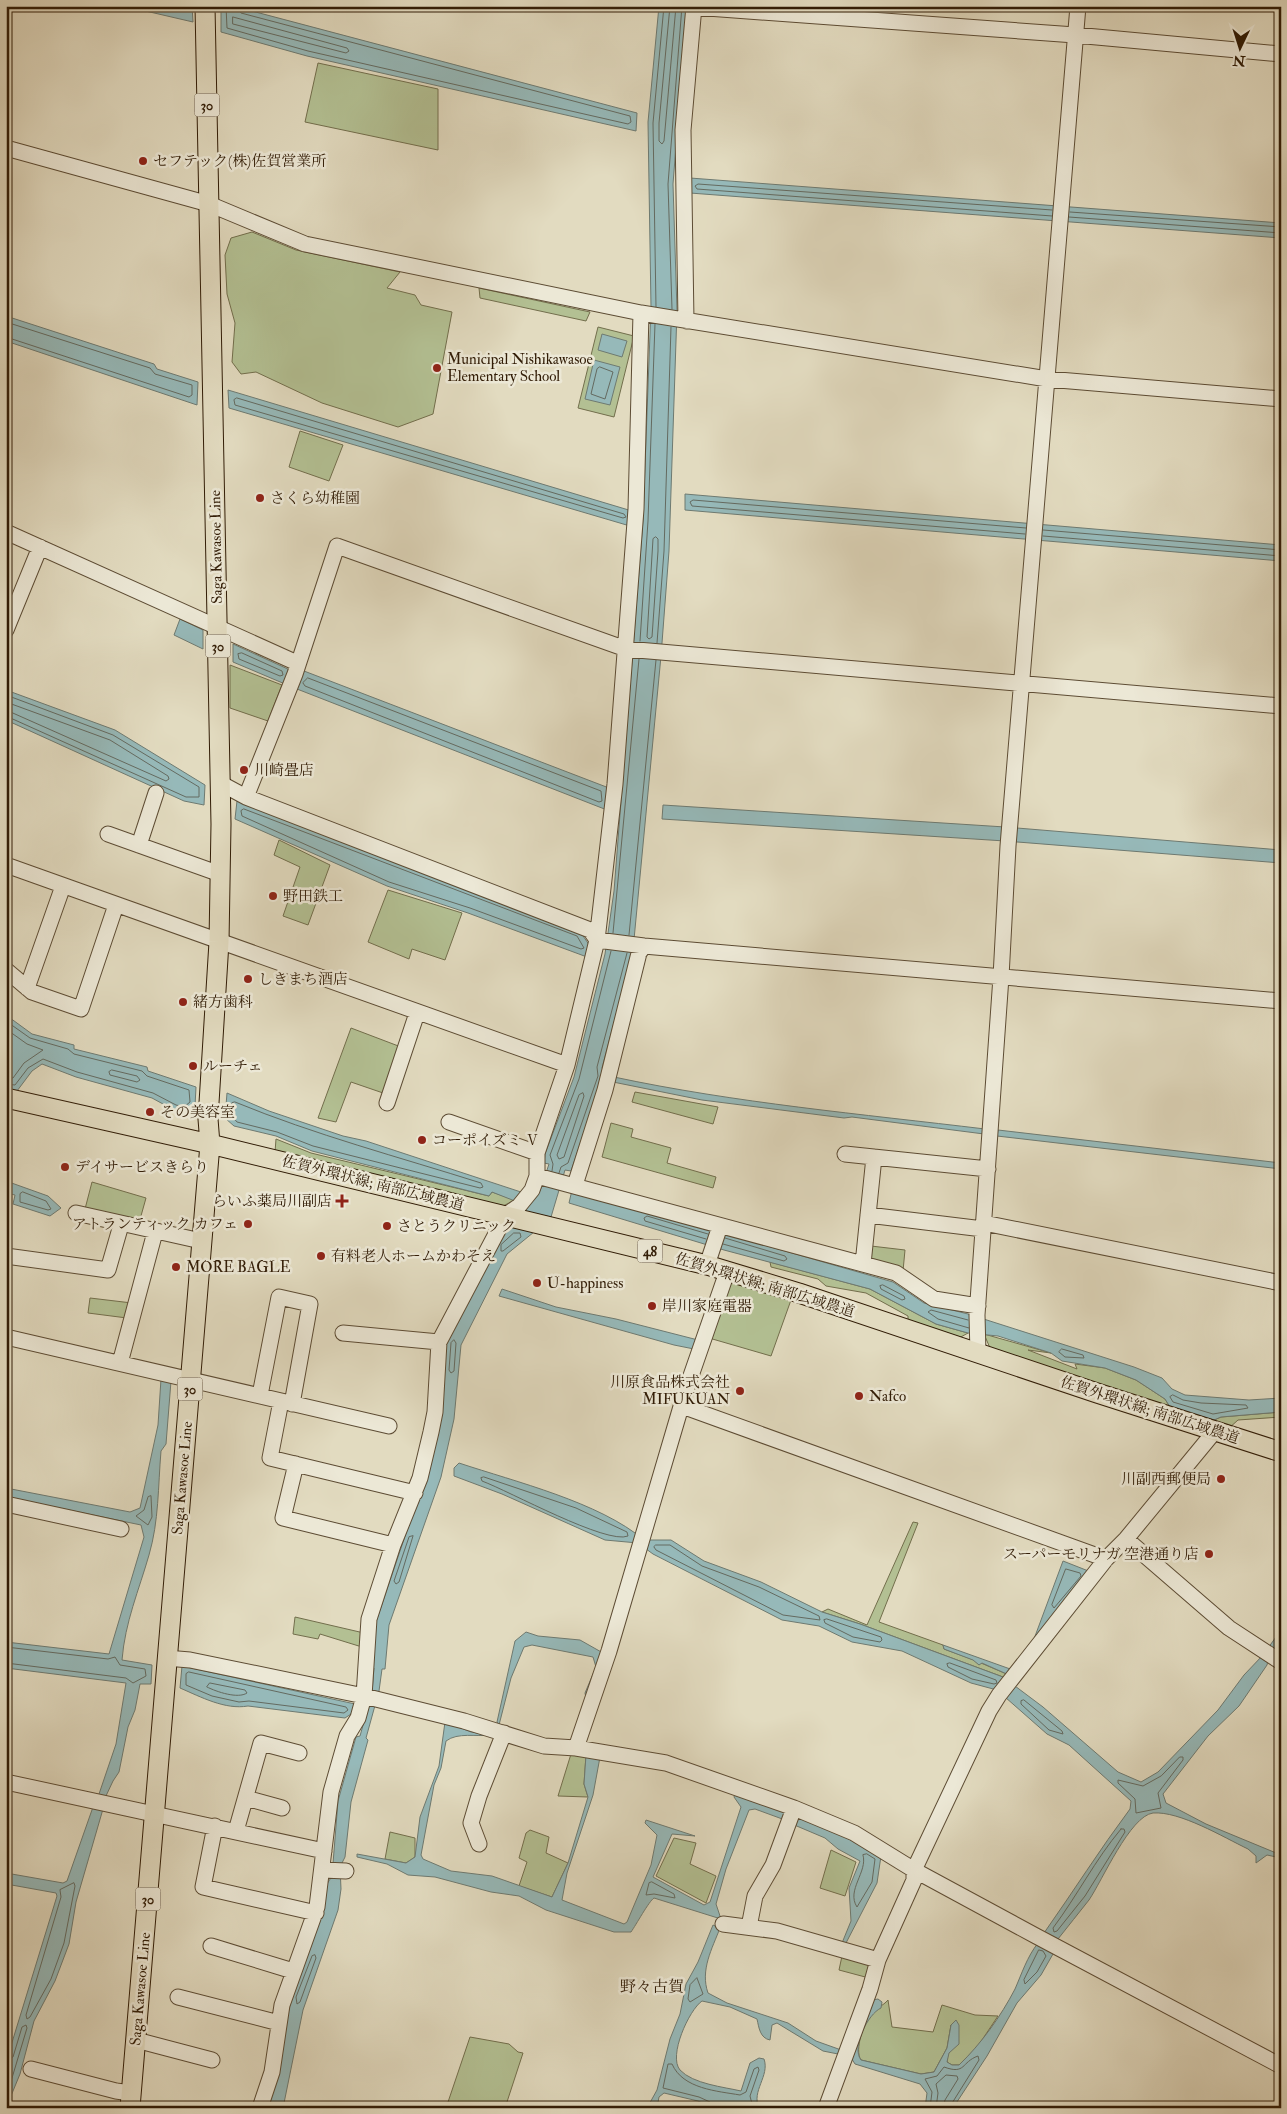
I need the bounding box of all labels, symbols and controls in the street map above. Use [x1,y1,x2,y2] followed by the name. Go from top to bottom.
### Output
[1214,22,1264,72] north arrow
[1232,52,1247,69] text: N
[194,94,220,116] road number: 30
[153,152,326,171] place label: セフテック(株)佐賀営業所
[137,155,149,167] marker: セフテック(株)佐賀営業所
[447,350,593,386] place label: Municipal Nishikawasoe Elementary School
[431,362,443,374] marker: Municipal Nishikawasoe Elementary School
[270,489,360,508] place label: さくら幼稚園
[206,490,227,604] street label: Saga Kawasoe Line
[254,492,266,504] marker: さくら幼稚園
[206,634,230,658] road number: 30
[254,761,314,780] place label: 川崎畳店
[238,764,250,776] marker: 川崎畳店
[283,887,343,906] place label: 野田鉄工
[267,890,279,902] marker: 野田鉄工
[258,970,348,989] place label: しきまち酒店
[242,973,254,985] marker: しきまち酒店
[193,993,253,1012] place label: 緒方歯科
[177,996,189,1008] marker: 緒方歯科
[203,1057,263,1076] place label: ルーチェ
[187,1060,199,1072] marker: ルーチェ
[160,1103,235,1122] place label: その美容室
[144,1106,156,1118] marker: その美容室
[432,1131,540,1150] place label: コーポイズミ Ⅴ
[416,1134,428,1146] marker: コーポイズミ Ⅴ
[280,1152,466,1215] street label: 佐賀外環状線; 南部広域農道
[75,1158,209,1177] place label: デイサービスきらり
[59,1161,71,1173] marker: デイサービスきらり
[212,1192,332,1211] place label: らいふ薬局川副店
[336,1195,348,1207] marker: らいふ薬局川副店
[72,1215,238,1234] place label: アトランティック カフェ
[397,1217,516,1236] place label: さとうクリニック
[242,1218,254,1230] marker: アトランティック カフェ
[381,1220,393,1232] marker: さとうクリニック
[638,1240,662,1262] road number: 48
[331,1247,496,1266] place label: 有料老人ホームかわそえ
[673,1249,857,1322] street label: 佐賀外環状線; 南部広域農道
[315,1250,327,1262] marker: 有料老人ホームかわそえ
[186,1258,291,1277] place label: MORE BAGLE
[170,1261,182,1273] marker: MORE BAGLE
[547,1274,623,1294] place label: U-happiness
[531,1277,543,1289] marker: U-happiness
[662,1297,752,1316] place label: 岸川家庭電器
[646,1300,658,1312] marker: 岸川家庭電器
[610,1373,731,1409] place label: 川原食品株式会社 MIFUKUAN
[1058,1373,1242,1448] street label: 佐賀外環状線; 南部広域農道
[178,1378,202,1400] road number: 30
[734,1385,746,1397] marker: 川原食品株式会社 MIFUKUAN
[869,1387,906,1406] place label: Nafco
[853,1390,865,1402] marker: Nafco
[168,1421,197,1536] street label: Saga Kawasoe Line
[1121,1470,1211,1489] place label: 川副西郵便局
[1215,1473,1227,1485] marker: 川副西郵便局
[1003,1545,1199,1564] place label: スーパーモリナガ 空港通り店
[1203,1548,1215,1560] marker: スーパーモリナガ 空港通り店
[136,1888,160,1910] road number: 30
[126,1932,155,2047] street label: Saga Kawasoe Line
[620,1977,684,1997] district label: 野々古賀

